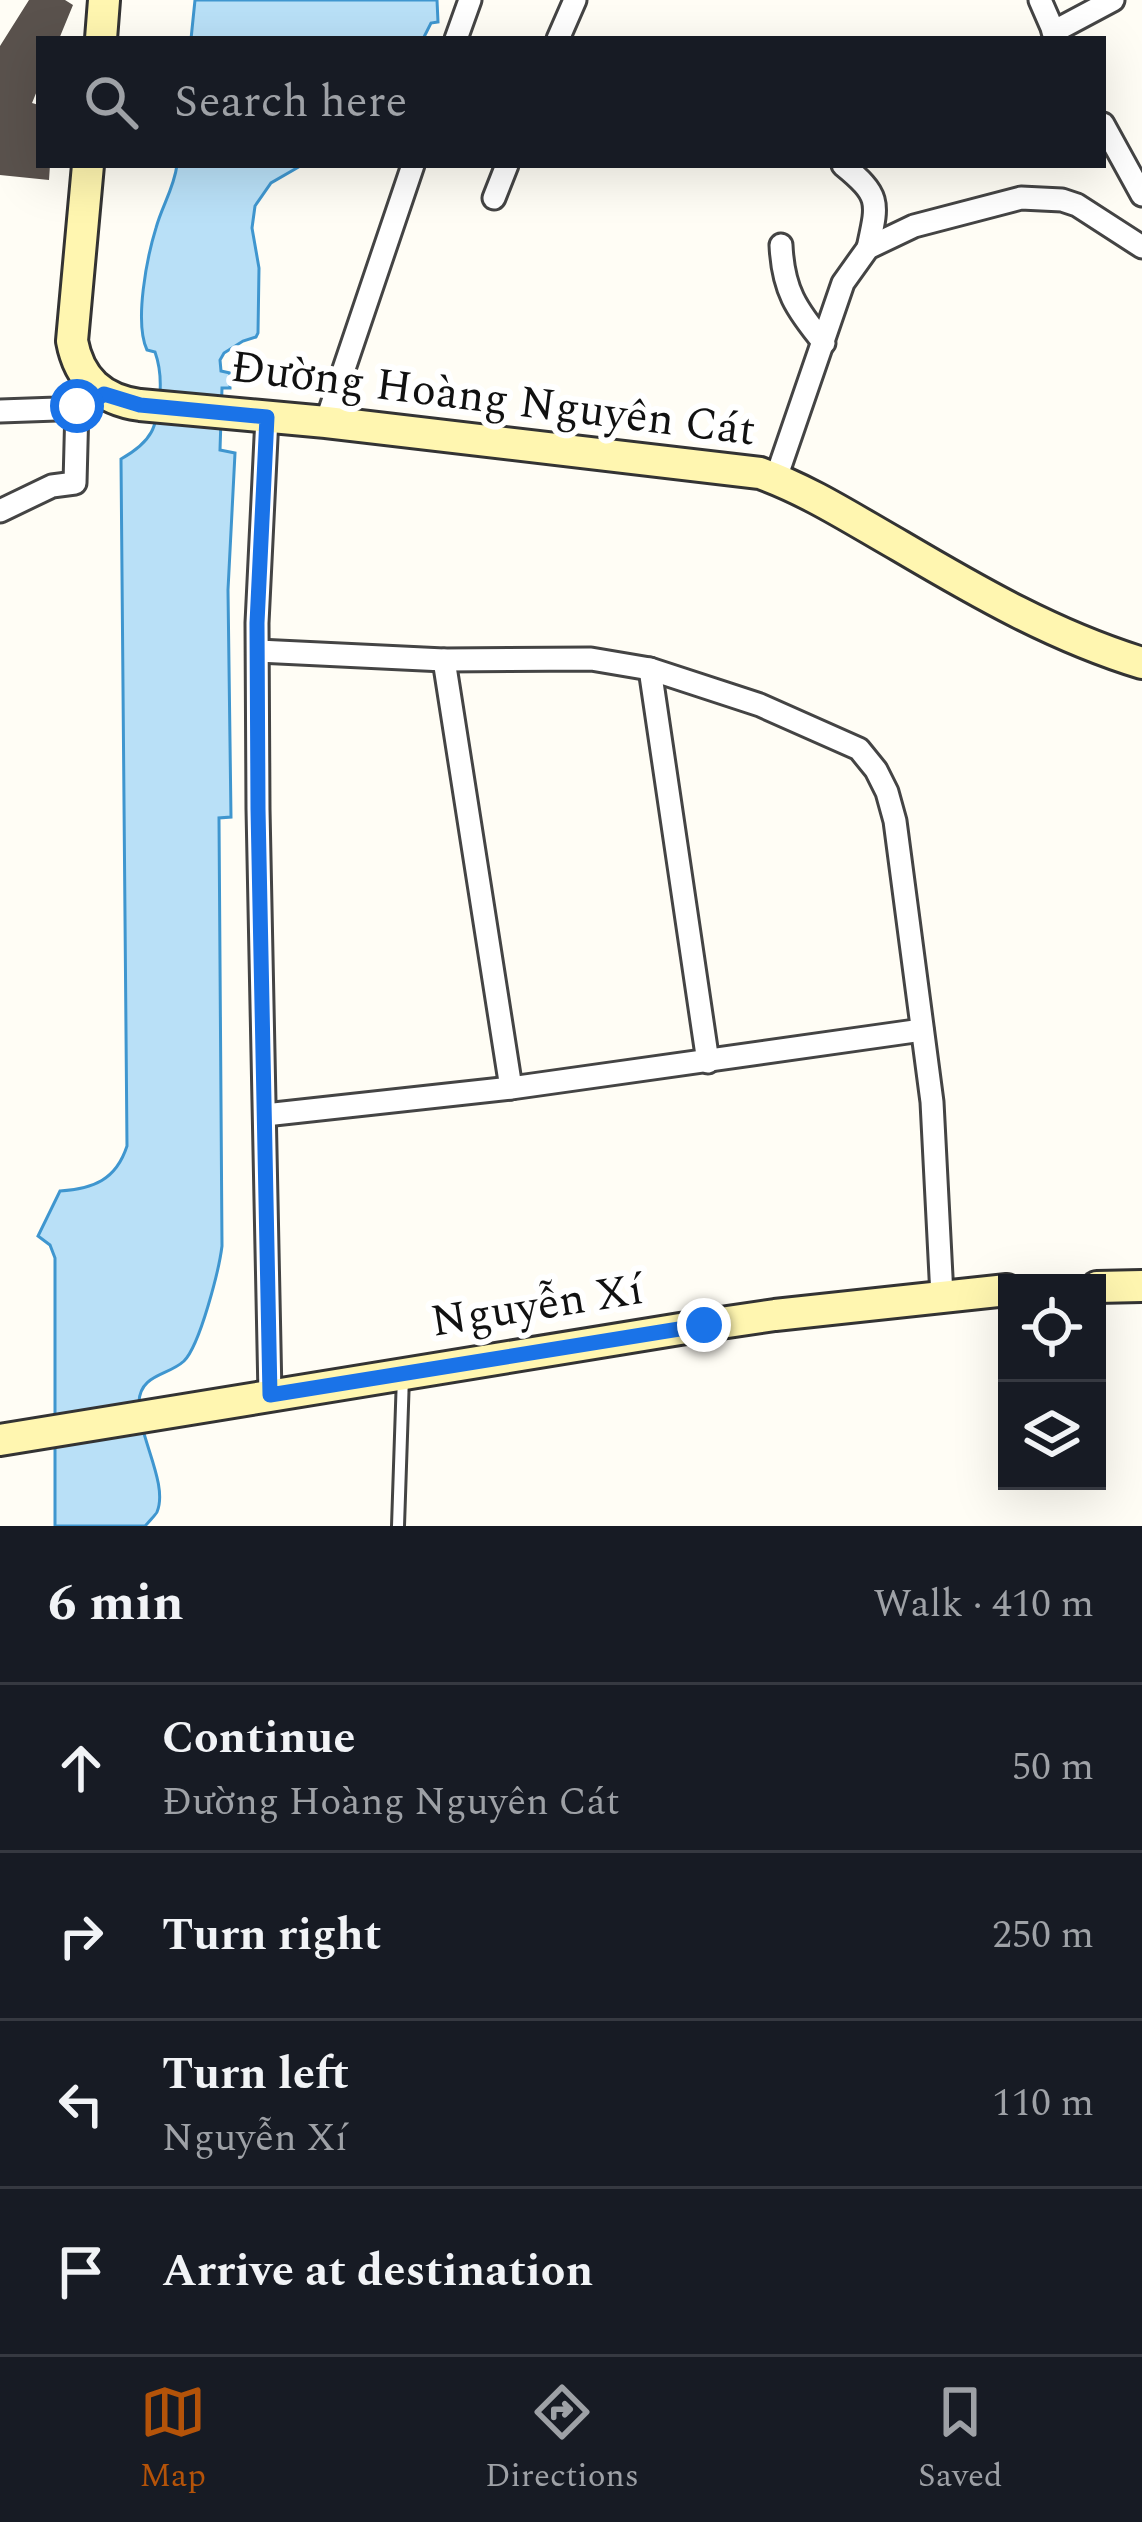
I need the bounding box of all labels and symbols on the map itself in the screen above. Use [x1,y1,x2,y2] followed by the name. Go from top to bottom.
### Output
[227,333,759,465] street label: Đường Hoàng Nguyên Cát
[50,379,104,433] route start
[426,1255,650,1357] street label: Nguyễn Xí
[677,1298,731,1352] route end

